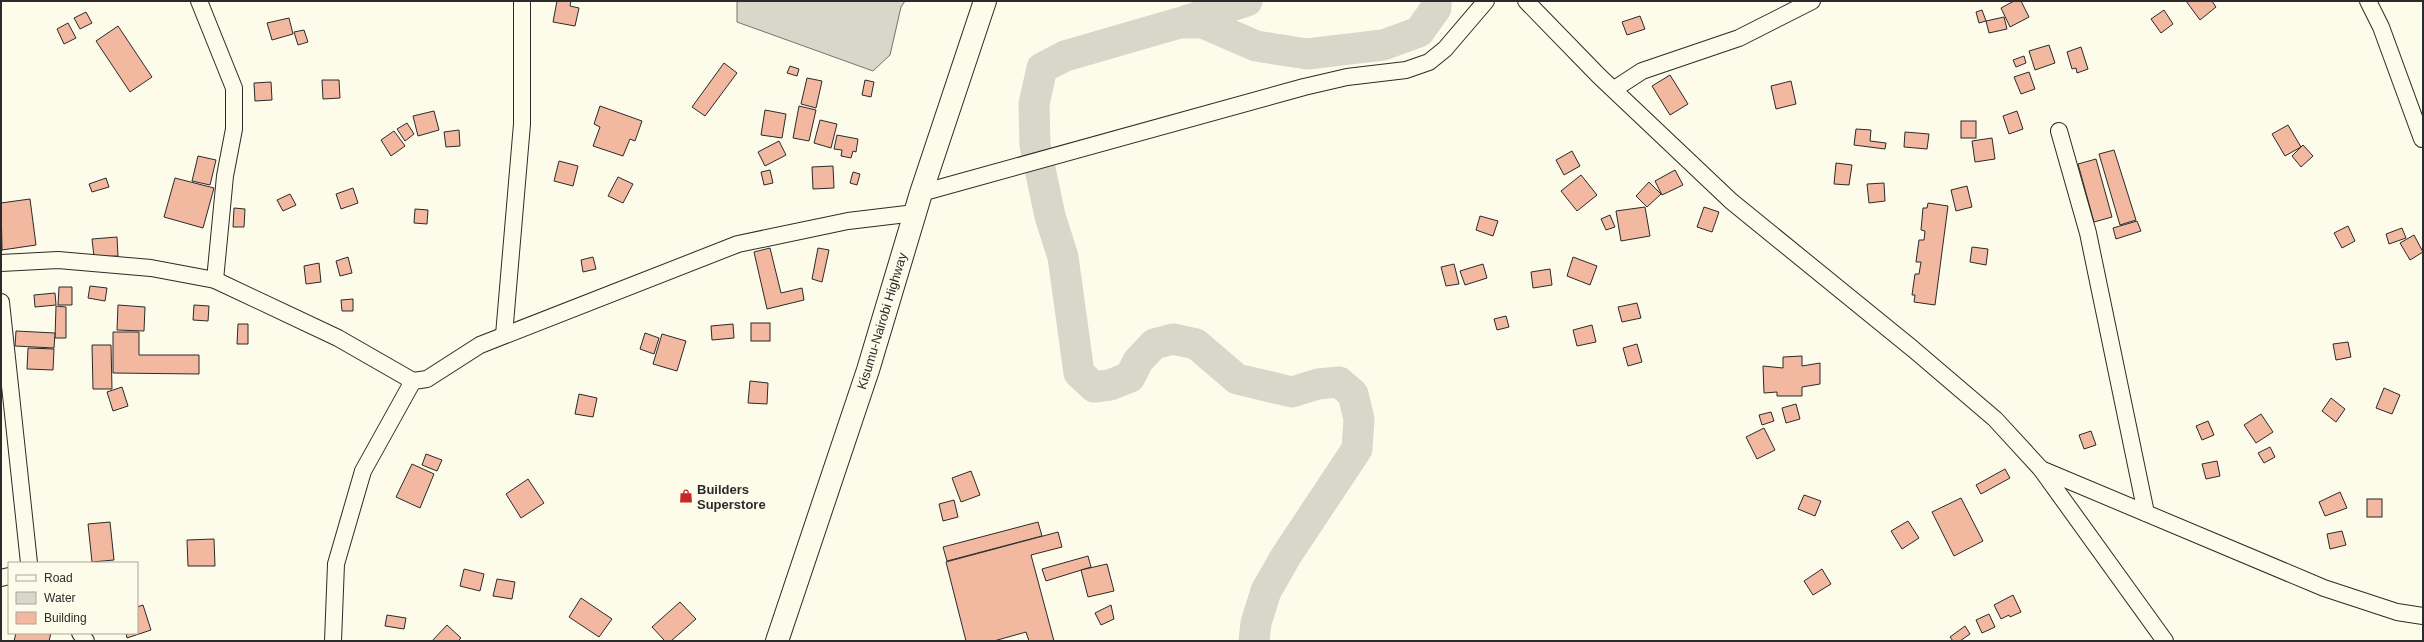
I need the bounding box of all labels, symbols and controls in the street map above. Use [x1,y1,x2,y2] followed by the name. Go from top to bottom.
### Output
[854,250,910,391] street label: Kisumu-Nairobi Highway
[697,482,766,512] place label: Builders Superstore
[678,488,694,504] shop icon: Builders Superstore
[8,562,138,634] legend
[44,571,73,585] text: Road
[44,591,76,605] text: Water
[44,611,87,625] text: Building

